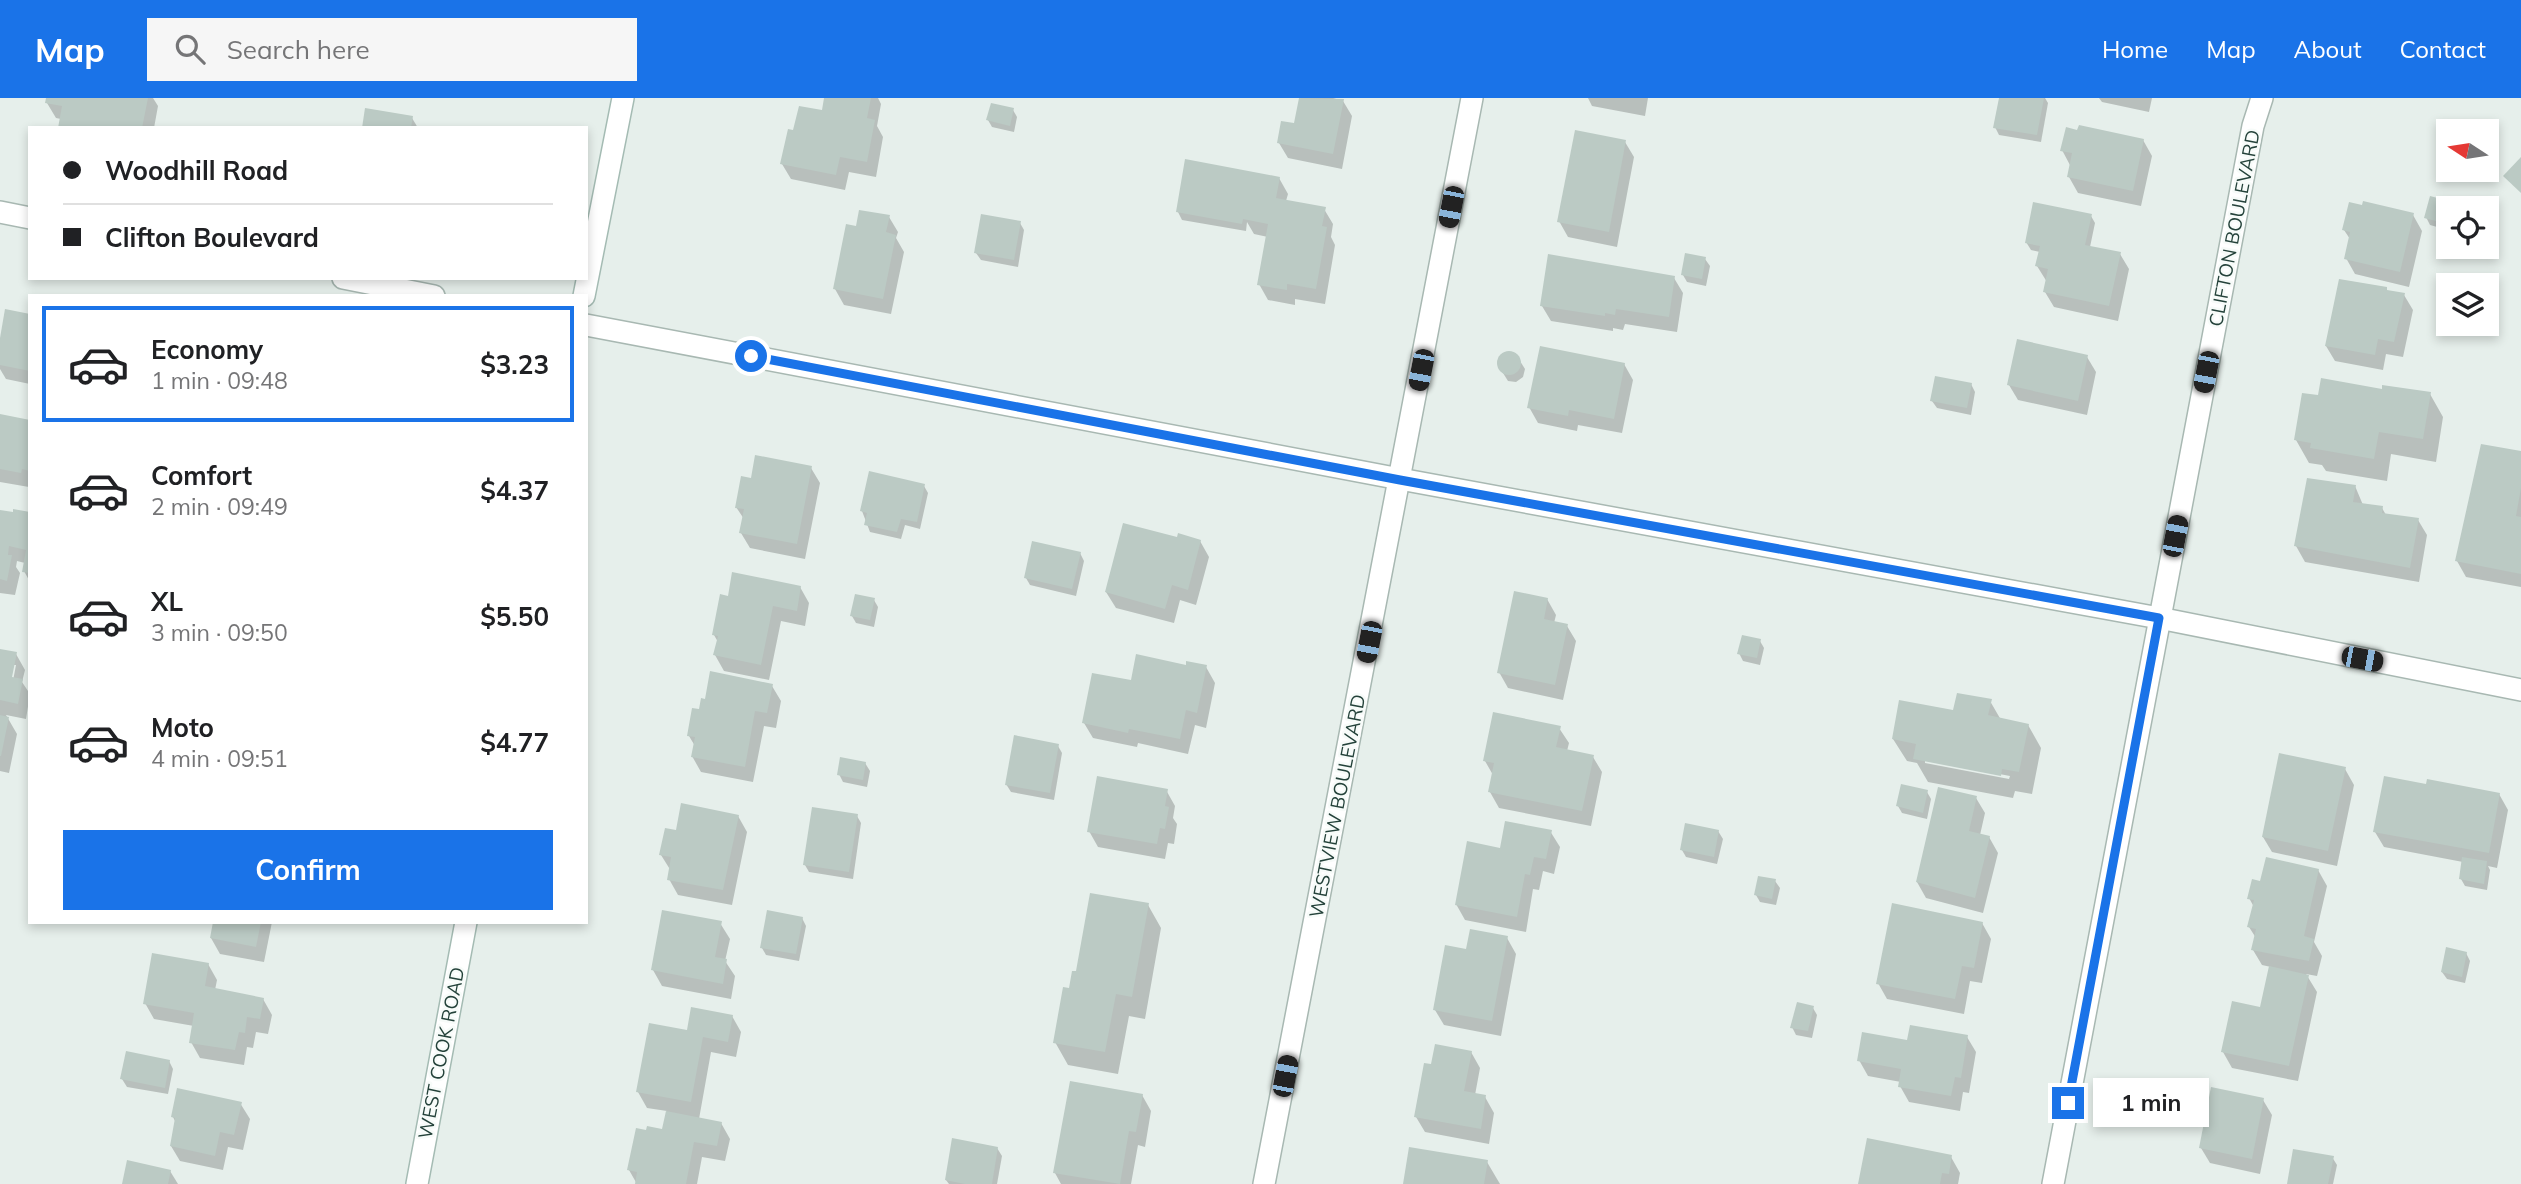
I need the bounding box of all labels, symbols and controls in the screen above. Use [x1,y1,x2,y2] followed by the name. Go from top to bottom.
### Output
[147,18,637,81] search box
[35,29,105,70] text: Map
[171,30,209,68] icon: search
[227,33,370,66] text: Search here
[2102,34,2168,64] text: Home
[2206,34,2256,64] text: Map
[2294,34,2362,64] text: About
[2400,34,2486,64] text: Contact
[2436,119,2499,182] north arrow
[2436,119,2499,336] map controls
[2203,128,2265,328] street label: CLIFTON BOULEVARD
[105,154,288,187] text: Woodhill Road
[1437,184,1466,230] car
[2436,196,2499,259] button: locate
[105,221,319,254] text: Clifton Boulevard
[2436,273,2499,336] button: layers
[67,333,130,396] icon: car
[151,333,263,366] text: Economy
[735,340,767,372] route start
[1407,347,1436,393] car
[480,348,549,381] text: $3.23
[2192,349,2221,395] car
[151,366,288,395] text: 1 min · 09:48
[67,459,130,522] icon: car
[151,459,252,492] text: Comfort
[480,474,549,507] text: $4.37
[151,492,288,521] text: 2 min · 09:49
[2161,513,2190,559] car
[67,585,130,648] icon: car
[151,585,183,618] text: XL
[480,600,549,633] text: $5.50
[151,618,288,647] text: 3 min · 09:50
[1355,619,1384,665] car
[2340,645,2385,673] car
[1304,692,1370,920] street label: WESTVIEW BOULEVARD
[67,711,130,774] icon: car
[151,711,214,744] text: Moto
[480,726,549,759] text: $4.77
[151,744,288,773] text: 4 min · 09:51
[63,830,553,910] button: Confirm
[413,965,469,1141] street label: WEST COOK ROAD
[1271,1053,1300,1099] car
[2092,1079,2208,1128] callout: 1 min
[2052,1087,2084,1119] route end
[2121,1088,2181,1117] text: 1 min

